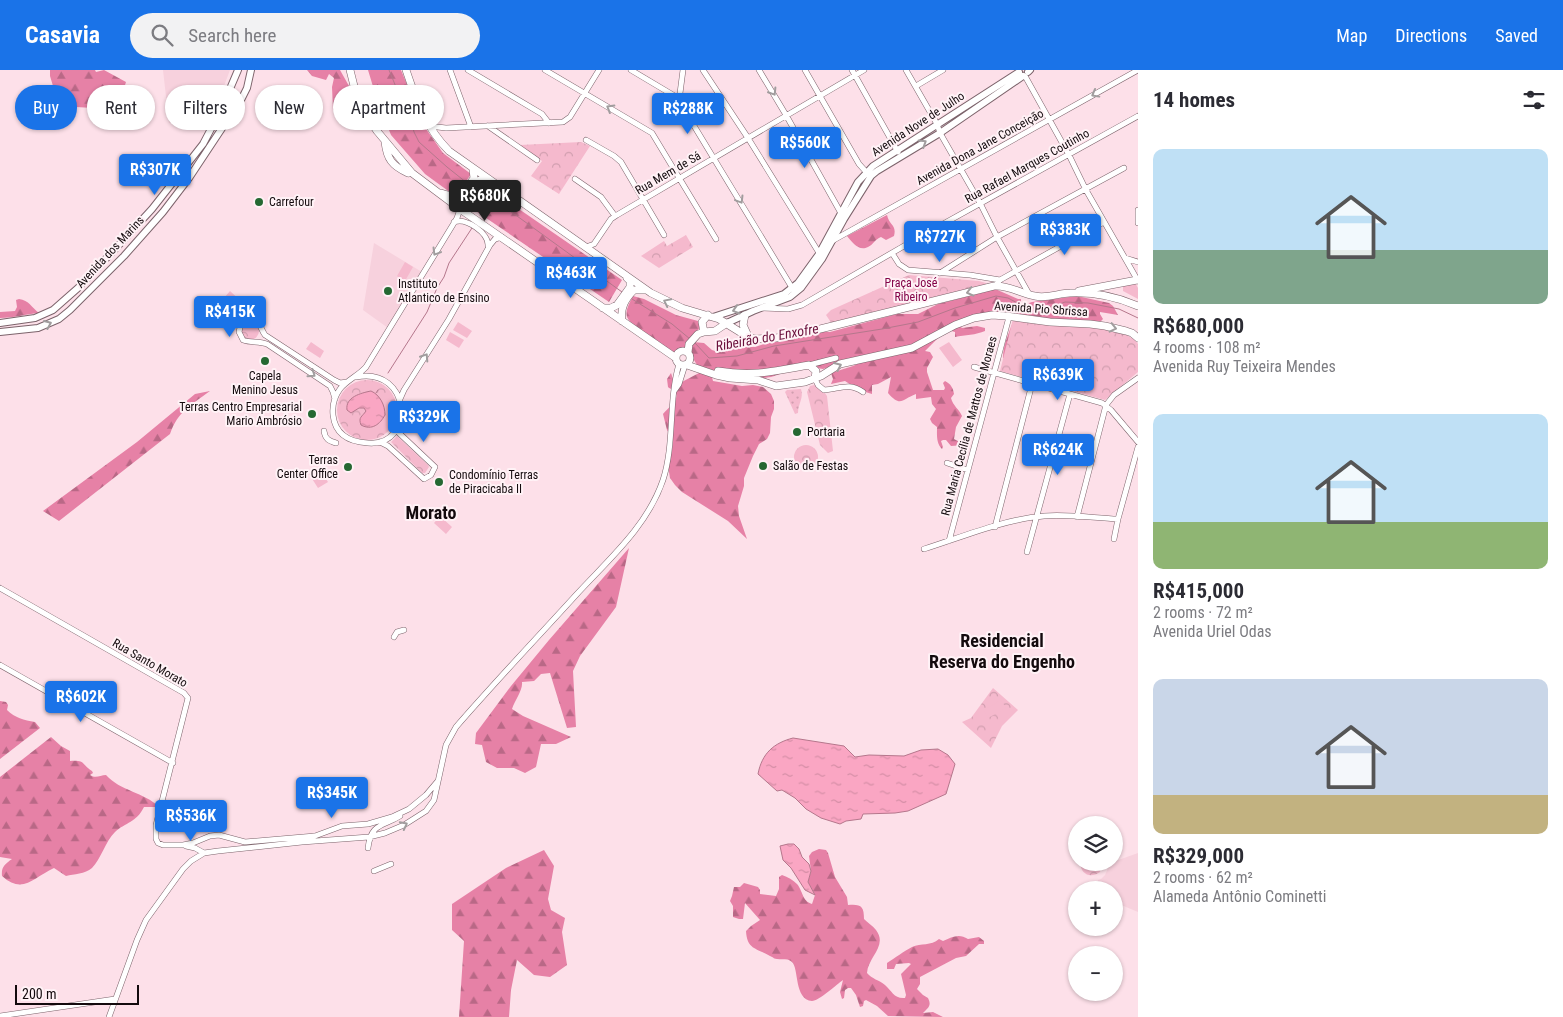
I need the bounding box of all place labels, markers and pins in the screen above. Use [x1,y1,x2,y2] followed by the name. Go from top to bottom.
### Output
[647,92,729,135] pin: R$288K
[764,126,846,169] pin: R$560K
[114,154,196,196] pin: R$307K
[444,180,526,222] pin: R$680K
[269,195,314,209] place label: Carrefour
[253,196,265,208] marker: Carrefour
[1024,214,1106,256] pin: R$383K
[899,220,981,263] pin: R$727K
[530,256,612,299] pin: R$463K
[398,277,489,305] place label: Instituto Atlantico de Ensino
[382,285,394,297] marker: Instituto Atlantico de Ensino
[189,296,271,338] pin: R$415K
[259,355,271,367] marker: Capela Menino Jesus
[1017,358,1099,401] pin: R$639K
[232,369,298,397] place label: Capela Menino Jesus
[179,400,302,428] place label: Terras Centro Empresarial Mario Ambrósio
[383,400,465,443] pin: R$329K
[306,408,318,420] marker: Terras Centro Empresarial Mario Ambrósio
[807,425,845,439] place label: Portaria
[791,426,803,438] marker: Portaria
[1017,434,1099,476] pin: R$624K
[277,453,338,481] place label: Terras Center Office
[773,459,848,473] place label: Salão de Festas
[757,460,769,472] marker: Salão de Festas
[342,461,354,473] marker: Terras Center Office
[449,468,538,496] place label: Condomínio Terras de Piracicaba II
[433,476,445,488] marker: Condomínio Terras de Piracicaba II
[40,680,122,723] pin: R$602K
[291,776,373,819] pin: R$345K
[150,800,232,842] pin: R$536K

